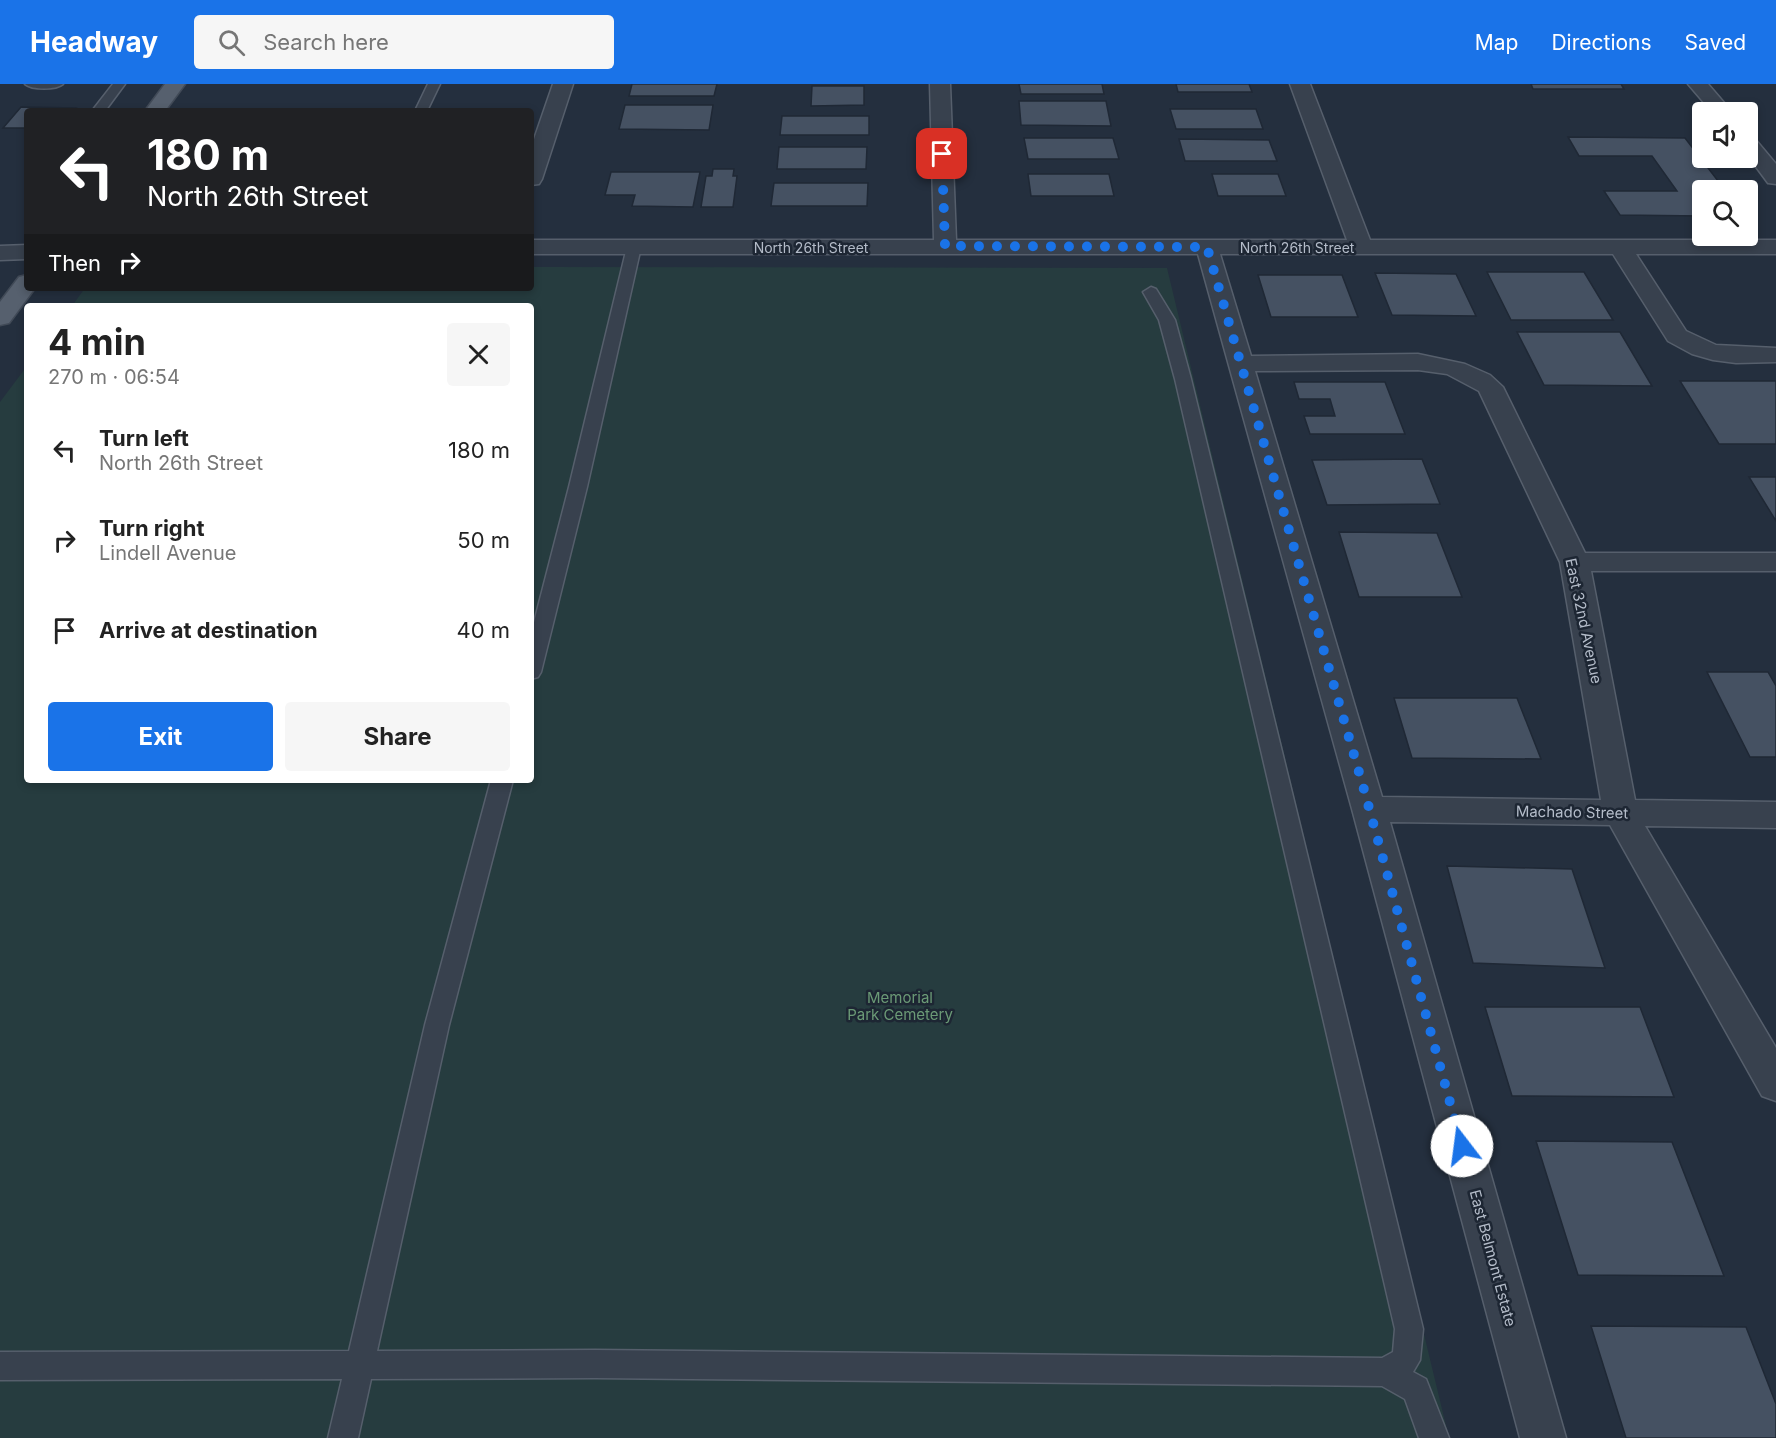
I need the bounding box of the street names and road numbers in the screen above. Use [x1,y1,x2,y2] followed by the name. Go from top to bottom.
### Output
[754,239,869,256] street label: North 26th Street
[1240,239,1355,256] street label: North 26th Street
[1561,556,1607,686] street label: East 32nd Avenue
[1516,802,1629,822] street label: Machado Street
[1466,1188,1520,1328] street label: East Belmont Estate

